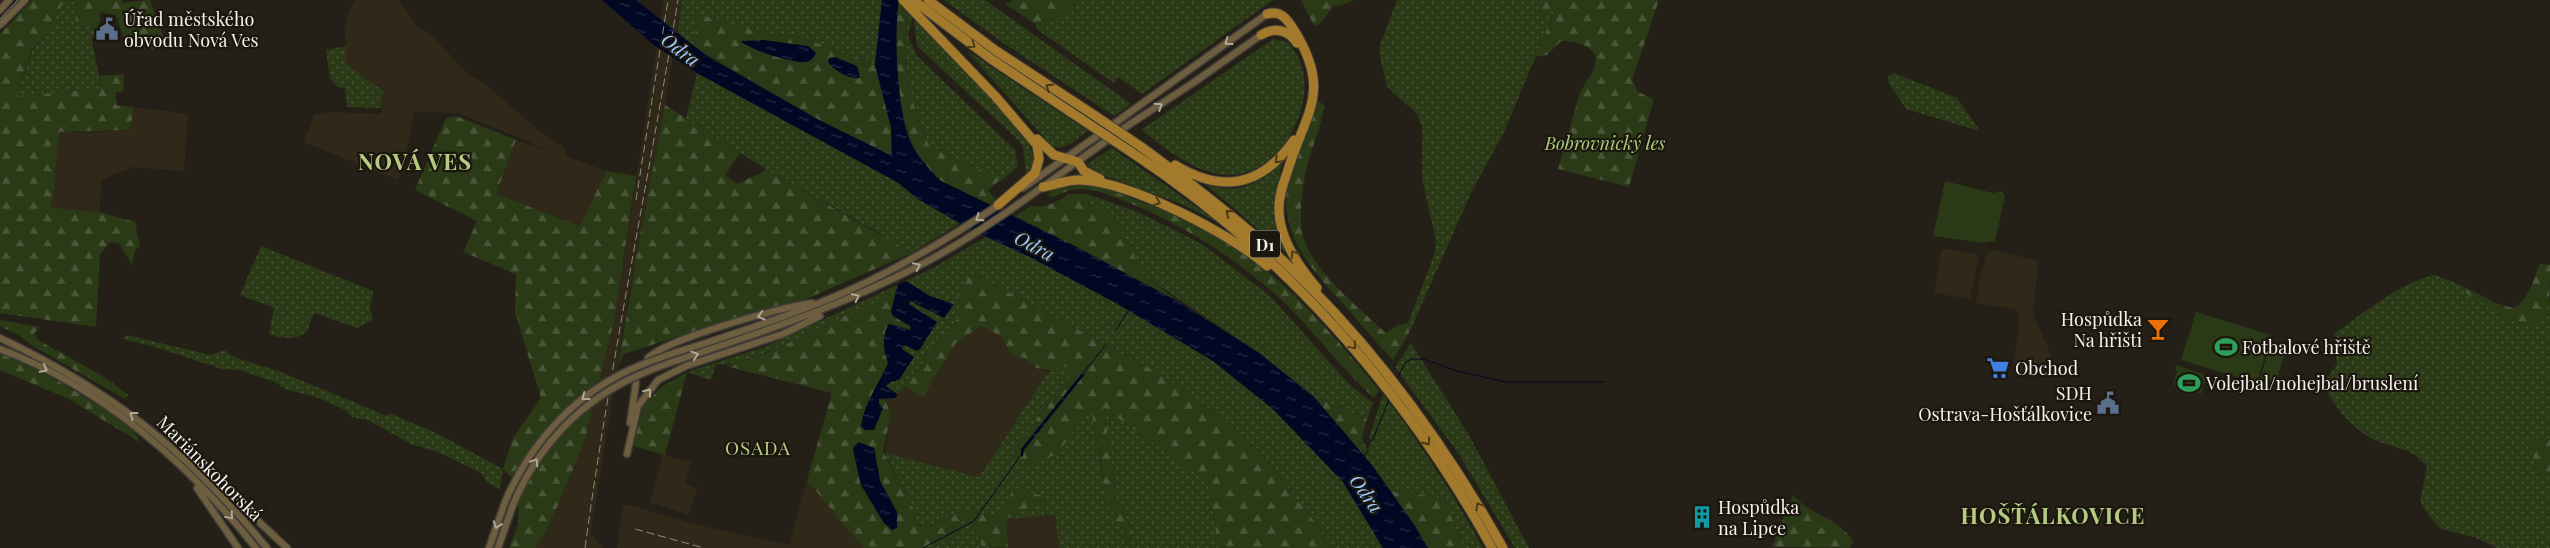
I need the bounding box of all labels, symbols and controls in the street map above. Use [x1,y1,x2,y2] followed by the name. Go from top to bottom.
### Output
[124,7,259,52] place label: Úřad městského obvodu Nová Ves
[94,16,120,42] public building icon: Úřad městského obvodu Nová Ves
[656,26,706,72] water label: Odra
[1224,36,1234,45] one-way arrow
[966,39,975,48] one-way arrow
[1046,83,1055,93] one-way arrow
[1153,103,1162,112] one-way arrow
[1544,131,1665,155] park label: Bobrovnický les
[358,146,472,176] district label: NOVÁ VES
[1275,154,1284,163] one-way arrow
[1152,196,1161,207] one-way arrow
[1226,211,1235,219] one-way arrow
[976,212,985,221] one-way arrow
[1010,224,1060,266] water label: Odra
[1250,230,1280,258] road number: D1
[1291,250,1300,260] one-way arrow
[912,262,921,273] one-way arrow
[851,292,860,303] one-way arrow
[2061,307,2142,352] place label: Hospůdka Na hřišti
[757,310,765,320] one-way arrow
[2145,316,2171,342] bar icon: Hospůdka Na hřišti
[2213,334,2239,360] sports icon: Fotbalové hřiště
[2242,335,2371,359] place label: Fotbalové hřiště
[1347,340,1355,349] one-way arrow
[691,351,699,361] one-way arrow
[1985,355,2011,381] supermarket icon: Obchod
[2015,356,2079,380] place label: Obchod
[39,363,48,373] one-way arrow
[2176,370,2202,396] sports icon: Volejbal/nohejbal/bruslení
[2205,371,2418,395] place label: Volejbal/nohejbal/bruslení
[1918,381,2092,426] place label: SDH Ostrava-Hošťálkovice
[642,388,651,398] one-way arrow
[2095,390,2121,416] public building icon: SDH Ostrava-Hošťálkovice
[581,391,591,400] one-way arrow
[152,410,268,526] street label: Mariánskohorská
[130,413,139,421] one-way arrow
[725,434,791,460] district label: OSADA
[1421,436,1430,446] one-way arrow
[529,459,539,468] one-way arrow
[1344,468,1390,518] water label: Odra
[1718,495,1799,540] place label: Hospůdka na Lipce
[1961,500,2145,530] district label: HOŠŤÁLKOVICE
[1475,502,1485,511] one-way arrow
[1689,504,1715,530] building icon: Hospůdka na Lipce
[224,510,233,519] one-way arrow
[493,520,503,529] one-way arrow

